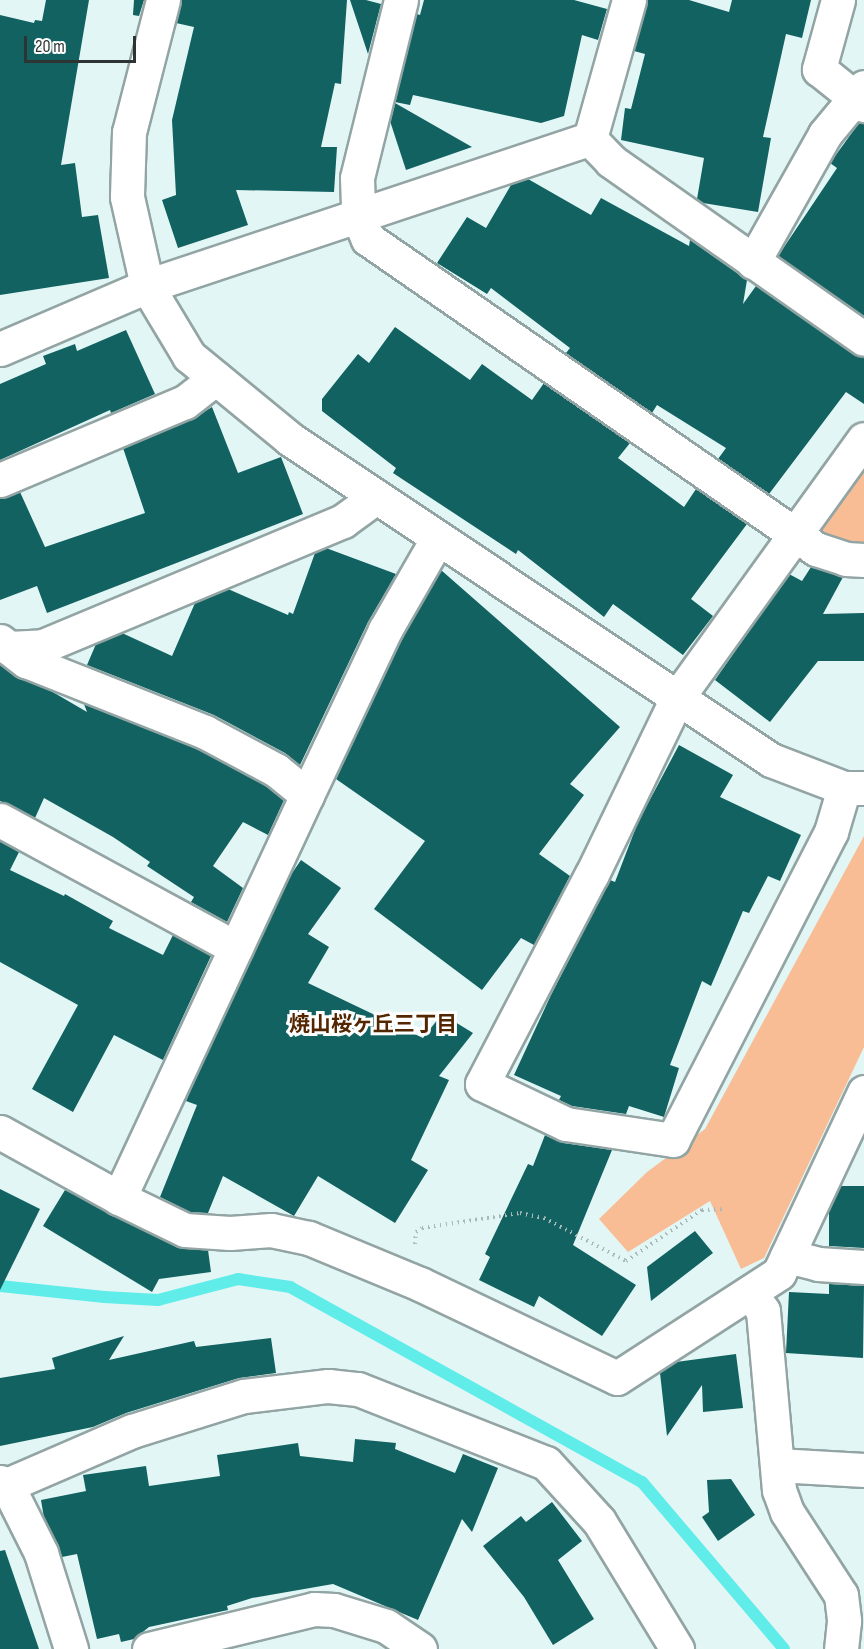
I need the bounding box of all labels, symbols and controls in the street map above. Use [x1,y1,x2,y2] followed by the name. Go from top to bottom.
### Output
[27,24,140,62] scale bar
[35,36,65,57] text: 20 m
[289,1012,457,1038] district label: 焼山桜ヶ丘三丁目

